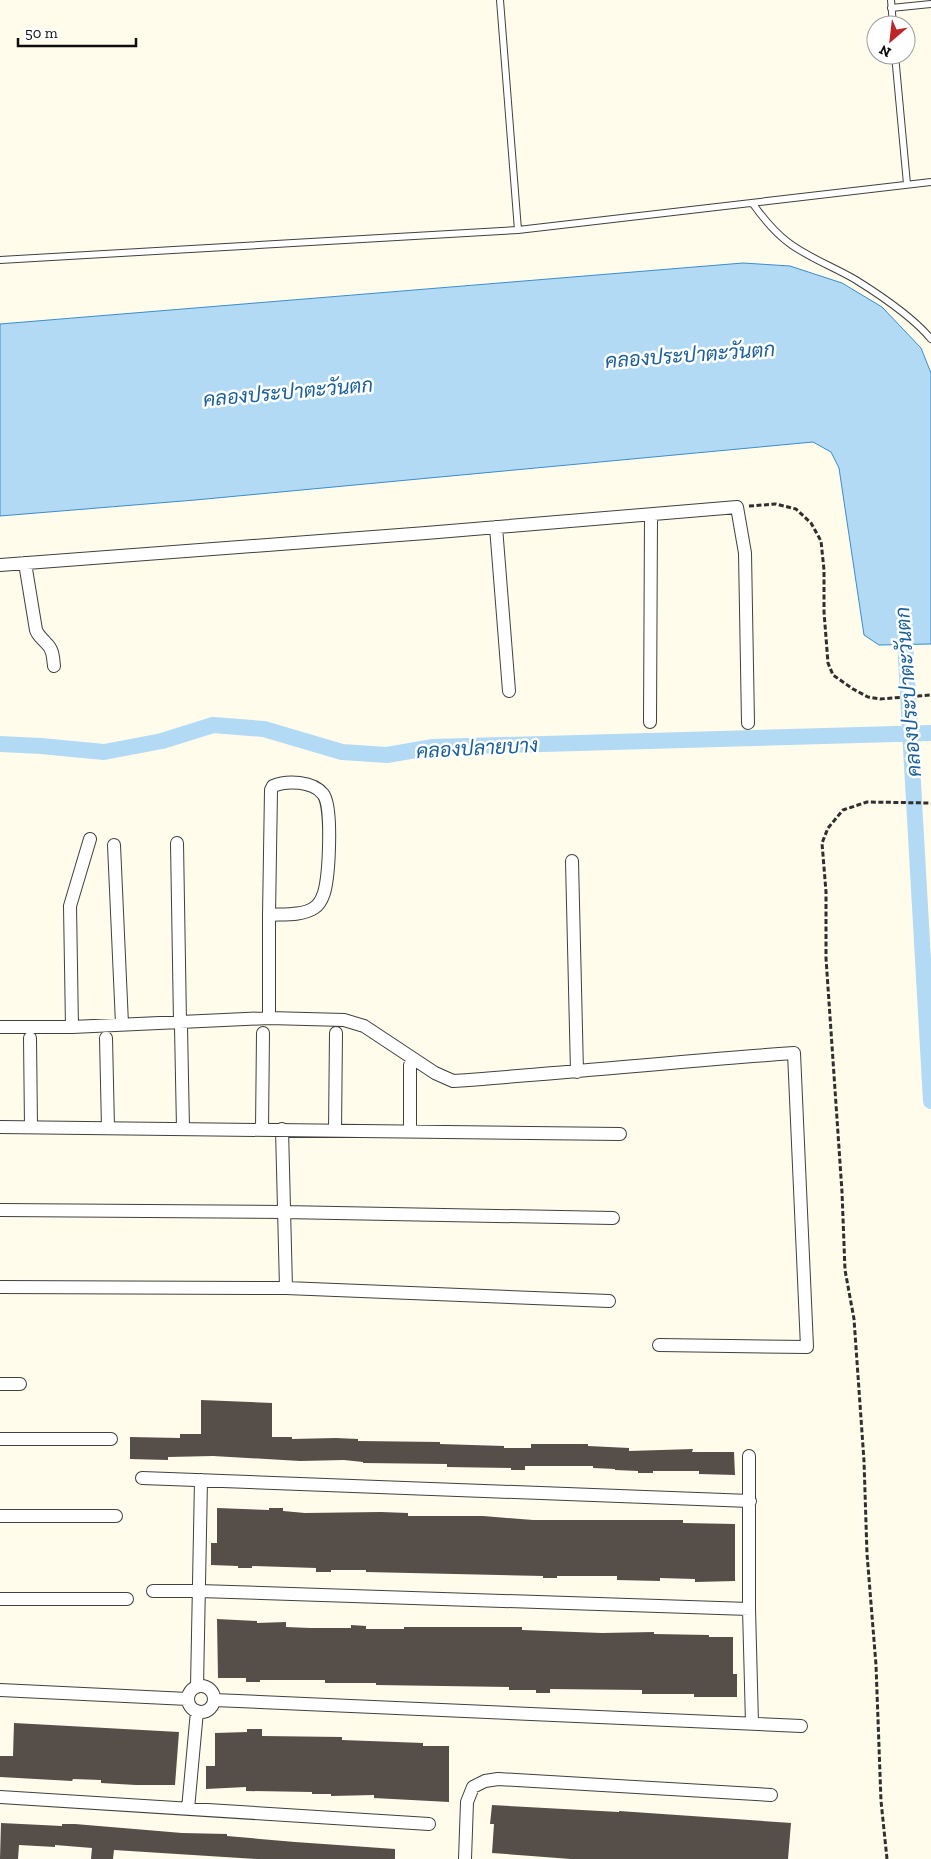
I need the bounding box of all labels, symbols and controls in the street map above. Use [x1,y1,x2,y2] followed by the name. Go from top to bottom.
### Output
[18,15,135,47] scale bar
[866,15,916,65] north arrow
[25,24,58,42] text: 50 m
[876,41,894,61] text: N
[604,337,776,373] water label: คลองประปาตะวันตก
[202,373,374,411] water label: คลองประปาตะวันตก
[890,606,926,778] water label: คลองประปาตะวันตก
[415,733,539,763] water label: คลองปลายบาง

